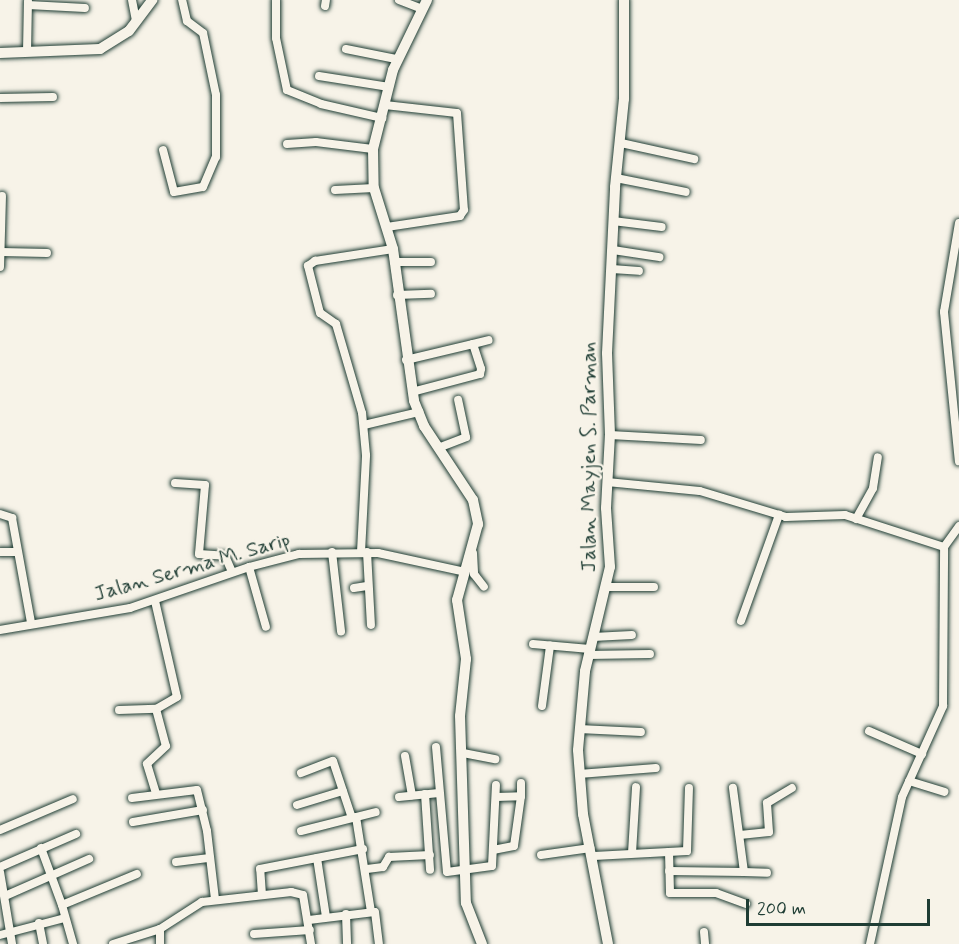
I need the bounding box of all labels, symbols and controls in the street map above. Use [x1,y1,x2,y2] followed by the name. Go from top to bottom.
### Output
[576,343,602,571] street label: Jalan Mayjen S. Parman
[91,527,293,607] street label: Jalan Serma M. Sarip
[749,887,934,925] scale bar
[757,897,806,921] text: 200 m

